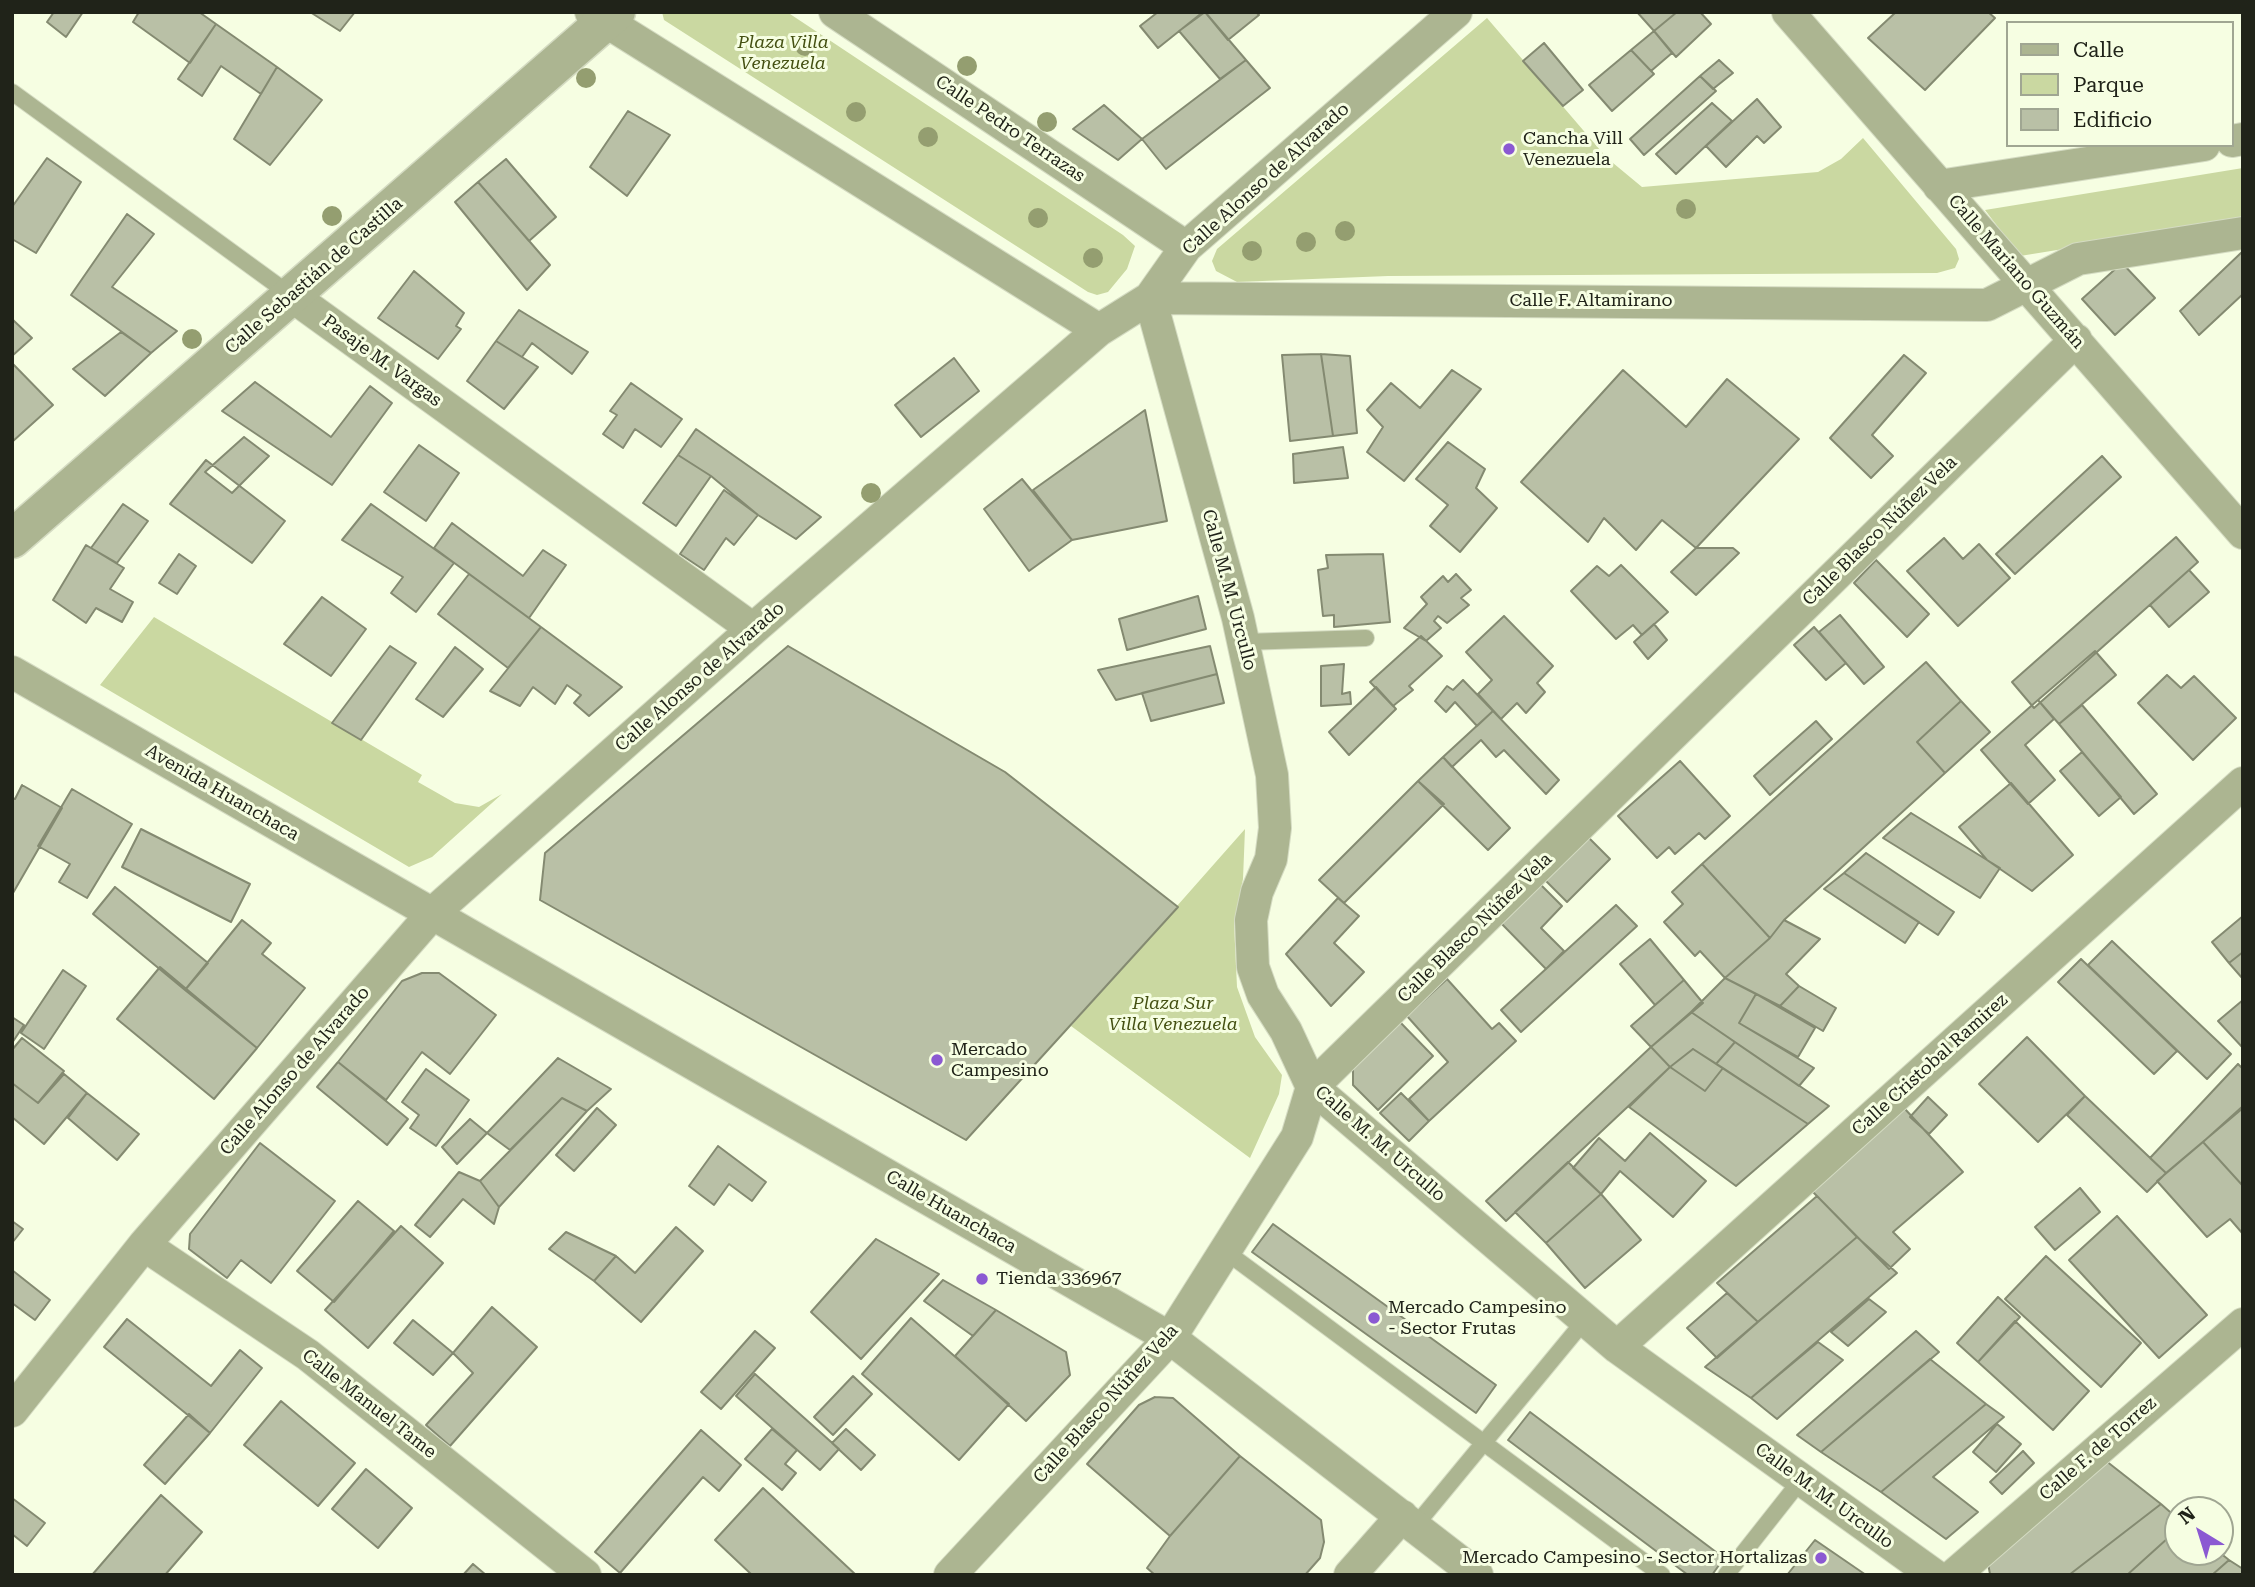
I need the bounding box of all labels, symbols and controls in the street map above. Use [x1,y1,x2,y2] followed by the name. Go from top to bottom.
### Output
[2007,21,2234,147] legend
[737,32,829,74] park label: Plaza Villa Venezuela
[2073,38,2124,62] text: Calle
[931,71,1089,187] street label: Calle Pedro Terrazas
[2073,73,2144,97] text: Parque
[1178,98,1354,260] street label: Calle Alonso de Alvarado
[2073,108,2152,132] text: Edificio
[1523,128,1623,170] place label: Cancha Vill Venezuela
[1501,141,1517,157] marker: Cancha Vill Venezuela
[1943,191,2089,353] street label: Calle Mariano Guzmán
[221,193,407,359] street label: Calle Sebastián de Castilla
[1509,290,1673,312] street label: Calle F. Altamirano
[318,311,446,411] street label: Pasaje M. Vargas
[1798,452,1962,610] street label: Calle Blasco Núñez Vela
[1197,507,1261,673] street label: Calle M. M. Urcullo
[611,598,789,756] street label: Calle Alonso de Alvarado
[141,740,303,846] street label: Avenida Huanchaca
[1393,849,1557,1007] street label: Calle Blasco Núñez Vela
[216,982,374,1160] street label: Calle Alonso de Alvarado
[1848,990,2012,1140] street label: Calle Cristobal Ramirez
[1108,993,1238,1036] park label: Plaza Sur Villa Venezuela
[951,1039,1049,1082] place label: Mercado Campesino
[929,1052,945,1068] marker: Mercado Campesino
[1310,1082,1450,1206] street label: Calle M. M. Urcullo
[882,1166,1020,1258] street label: Calle Huanchaca
[996,1268,1122,1290] place label: Tienda 336967
[974,1271,990,1287] marker: Tienda 336967
[1388,1297,1567,1340] place label: Mercado Campesino - Sector Frutas
[1366,1310,1382,1326] marker: Mercado Campesino - Sector Frutas
[1029,1320,1183,1488] street label: Calle Blasco Núñez Vela
[298,1345,440,1463] street label: Calle Manuel Tame
[2035,1393,2161,1505] street label: Calle F. de Torrez
[1751,1439,1897,1553] street label: Calle M. M. Urcullo
[2164,1496,2234,1566] north arrow
[2174,1502,2200,1529] text: N
[1462,1547,1807,1569] place label: Mercado Campesino - Sector Hortalizas
[1813,1550,1829,1566] marker: Mercado Campesino - Sector Hortalizas

